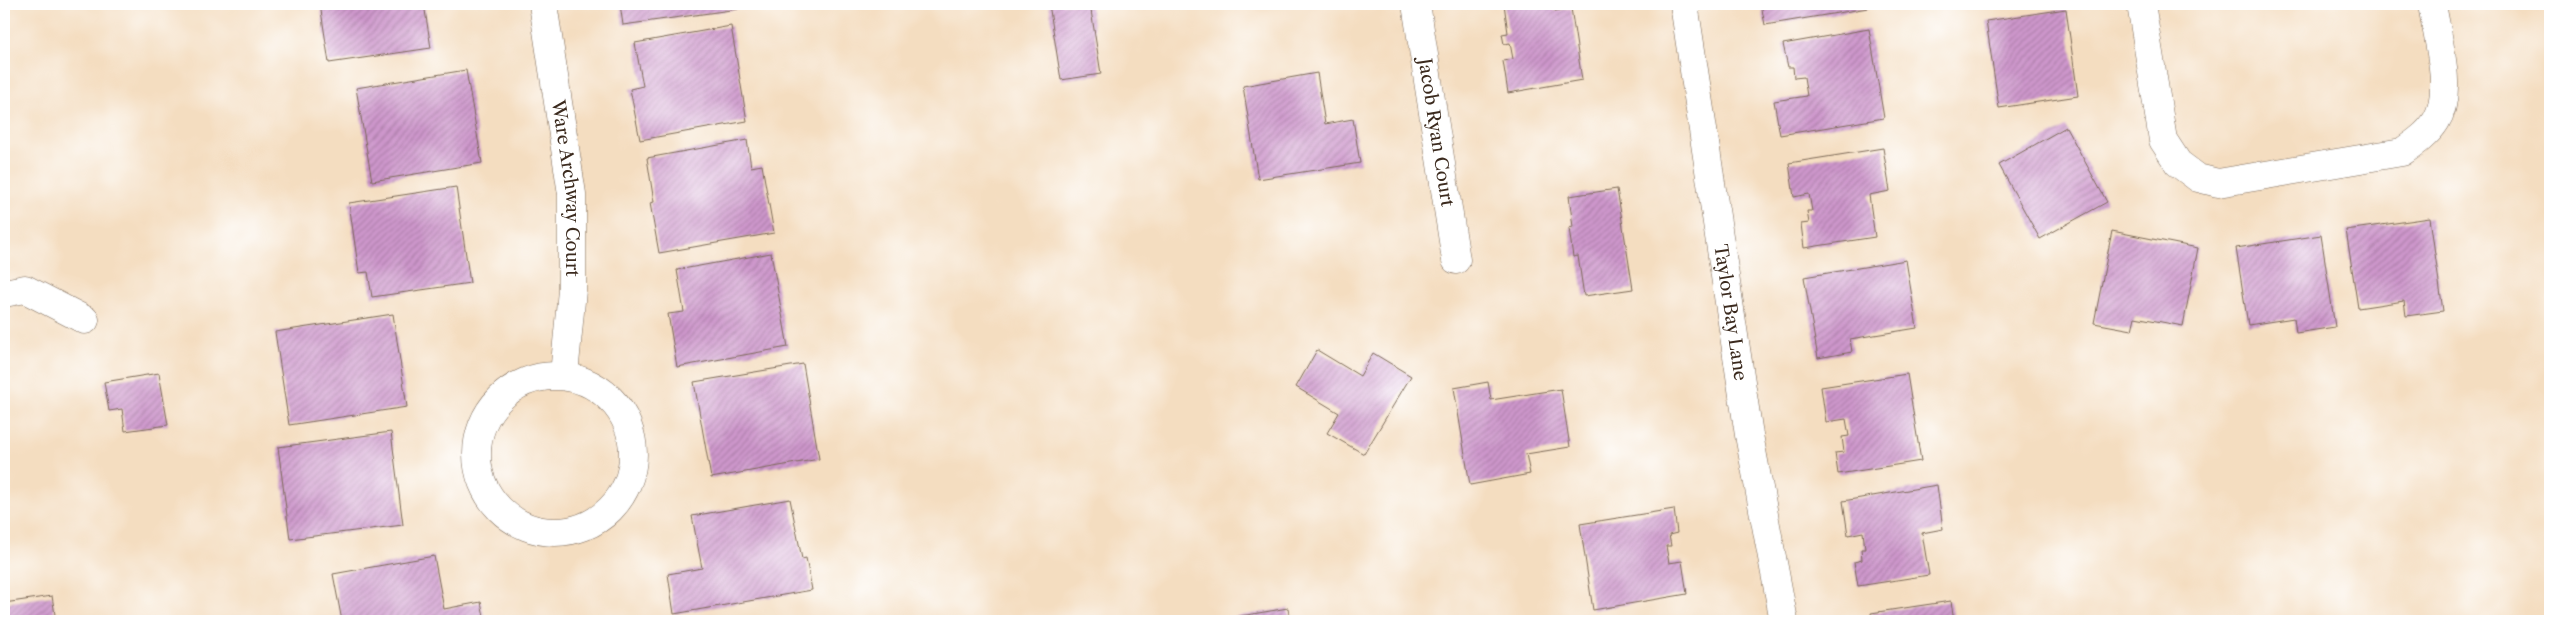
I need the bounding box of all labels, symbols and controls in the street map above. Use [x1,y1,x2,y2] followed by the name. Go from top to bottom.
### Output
[1413,54,1459,209] street label: Jacob Ryan Court
[547,97,583,277] street label: Ware Archway Court
[1709,243,1752,382] street label: Taylor Bay Lane

